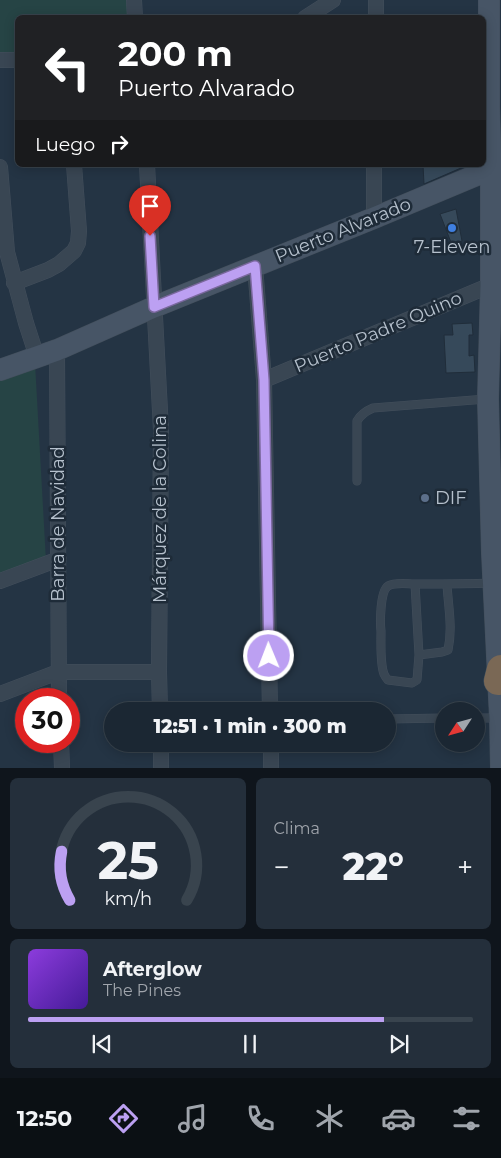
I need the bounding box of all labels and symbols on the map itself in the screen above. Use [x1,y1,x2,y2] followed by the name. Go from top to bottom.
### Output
[129,185,171,236] pin
[272,193,414,267] street label: Puerto Alvarado
[446,222,458,234] marker: 7-Eleven
[414,236,490,258] place label: 7-Eleven
[291,287,465,377] street label: Puerto Padre Quino
[149,415,171,603] street label: Márquez de la Colina
[47,446,69,602] street label: Barra de Navidad
[435,487,467,509] place label: DIF
[419,492,431,504] marker: DIF
[242,629,294,681] position arrow
[15,688,80,753] speed limit sign: 30
[435,702,485,752] north arrow

